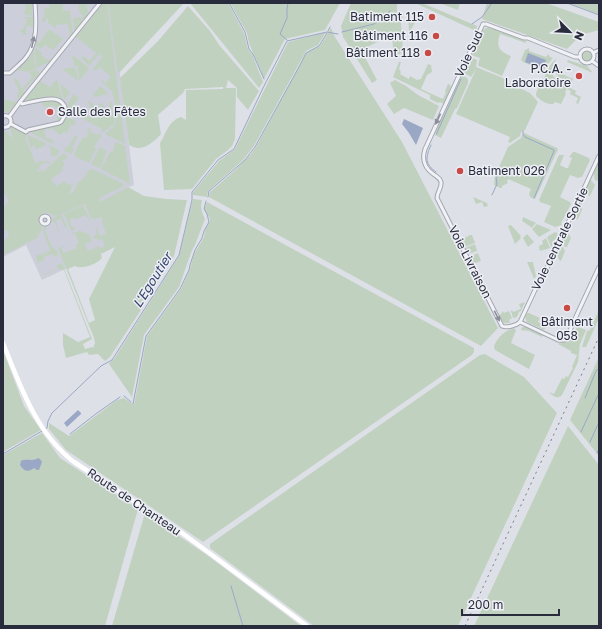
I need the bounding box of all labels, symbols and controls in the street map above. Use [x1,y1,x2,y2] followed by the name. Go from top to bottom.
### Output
[350,9,424,24] place label: Batiment 115
[427,12,437,22] marker: Batiment 115
[550,12,590,52] north arrow
[354,28,428,43] place label: Bâtiment 116
[451,28,486,80] street label: Voie Sud
[572,30,587,43] text: N
[431,31,441,41] marker: Bâtiment 116
[31,35,37,48] one-way arrow
[346,45,420,60] place label: Bâtiment 118
[423,48,433,58] marker: Bâtiment 118
[505,61,571,90] place label: P.C.A. - Laboratoire
[574,71,584,81] marker: P.C.A. - Laboratoire
[58,104,146,119] place label: Salle des Fêtes
[45,107,55,117] marker: Salle des Fêtes
[435,114,441,126] one-way arrow
[468,163,545,178] place label: Batiment 026
[455,166,465,176] marker: Batiment 026
[528,185,591,293] street label: Voie centrale Sortie
[446,223,495,301] street label: Voie Livraison
[129,248,176,310] water label: L'Egoutier
[562,303,572,313] marker: Bâtiment 058
[494,310,500,321] one-way arrow
[541,314,593,343] place label: Bâtiment 058
[84,465,184,539] street label: Route de Chanteau
[462,591,559,617] scale bar
[468,597,503,612] text: 200 m

